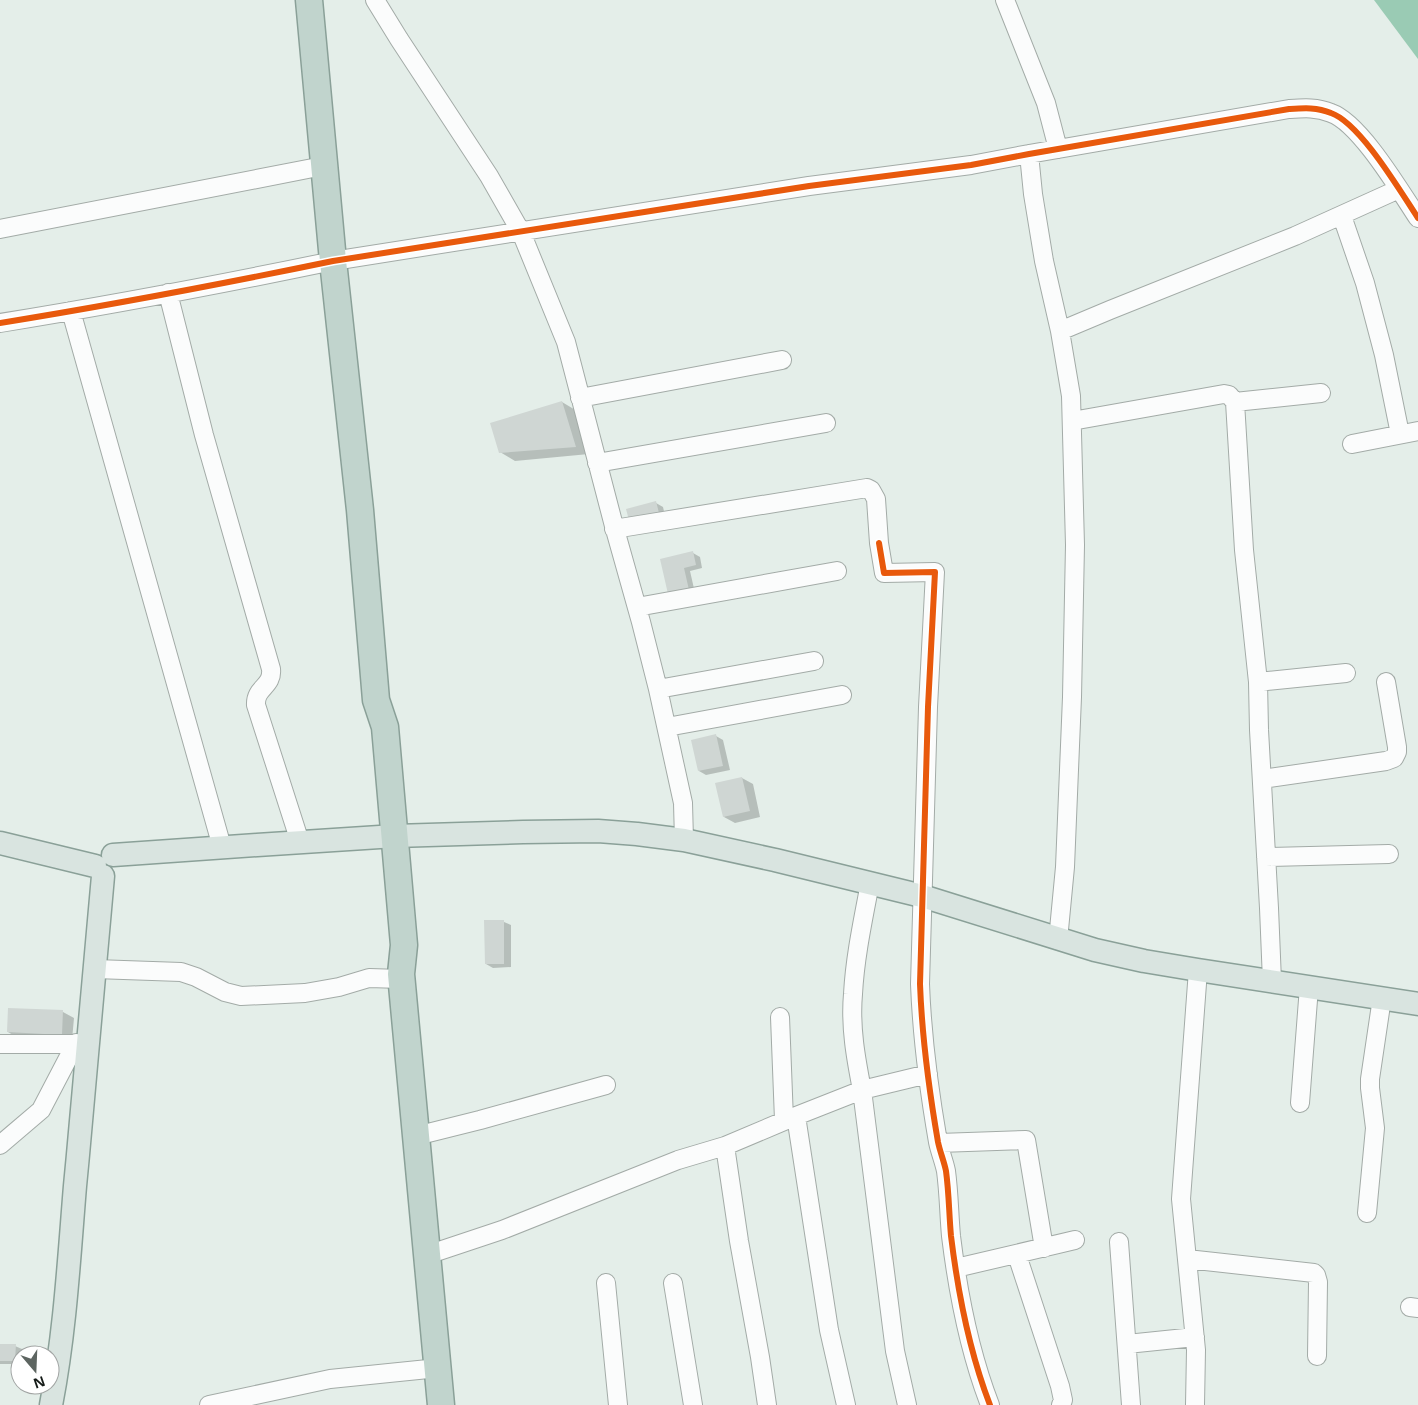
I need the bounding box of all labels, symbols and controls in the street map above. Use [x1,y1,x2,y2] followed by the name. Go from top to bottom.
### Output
[10,1345,60,1395] north arrow
[31,1372,48,1394] text: N

